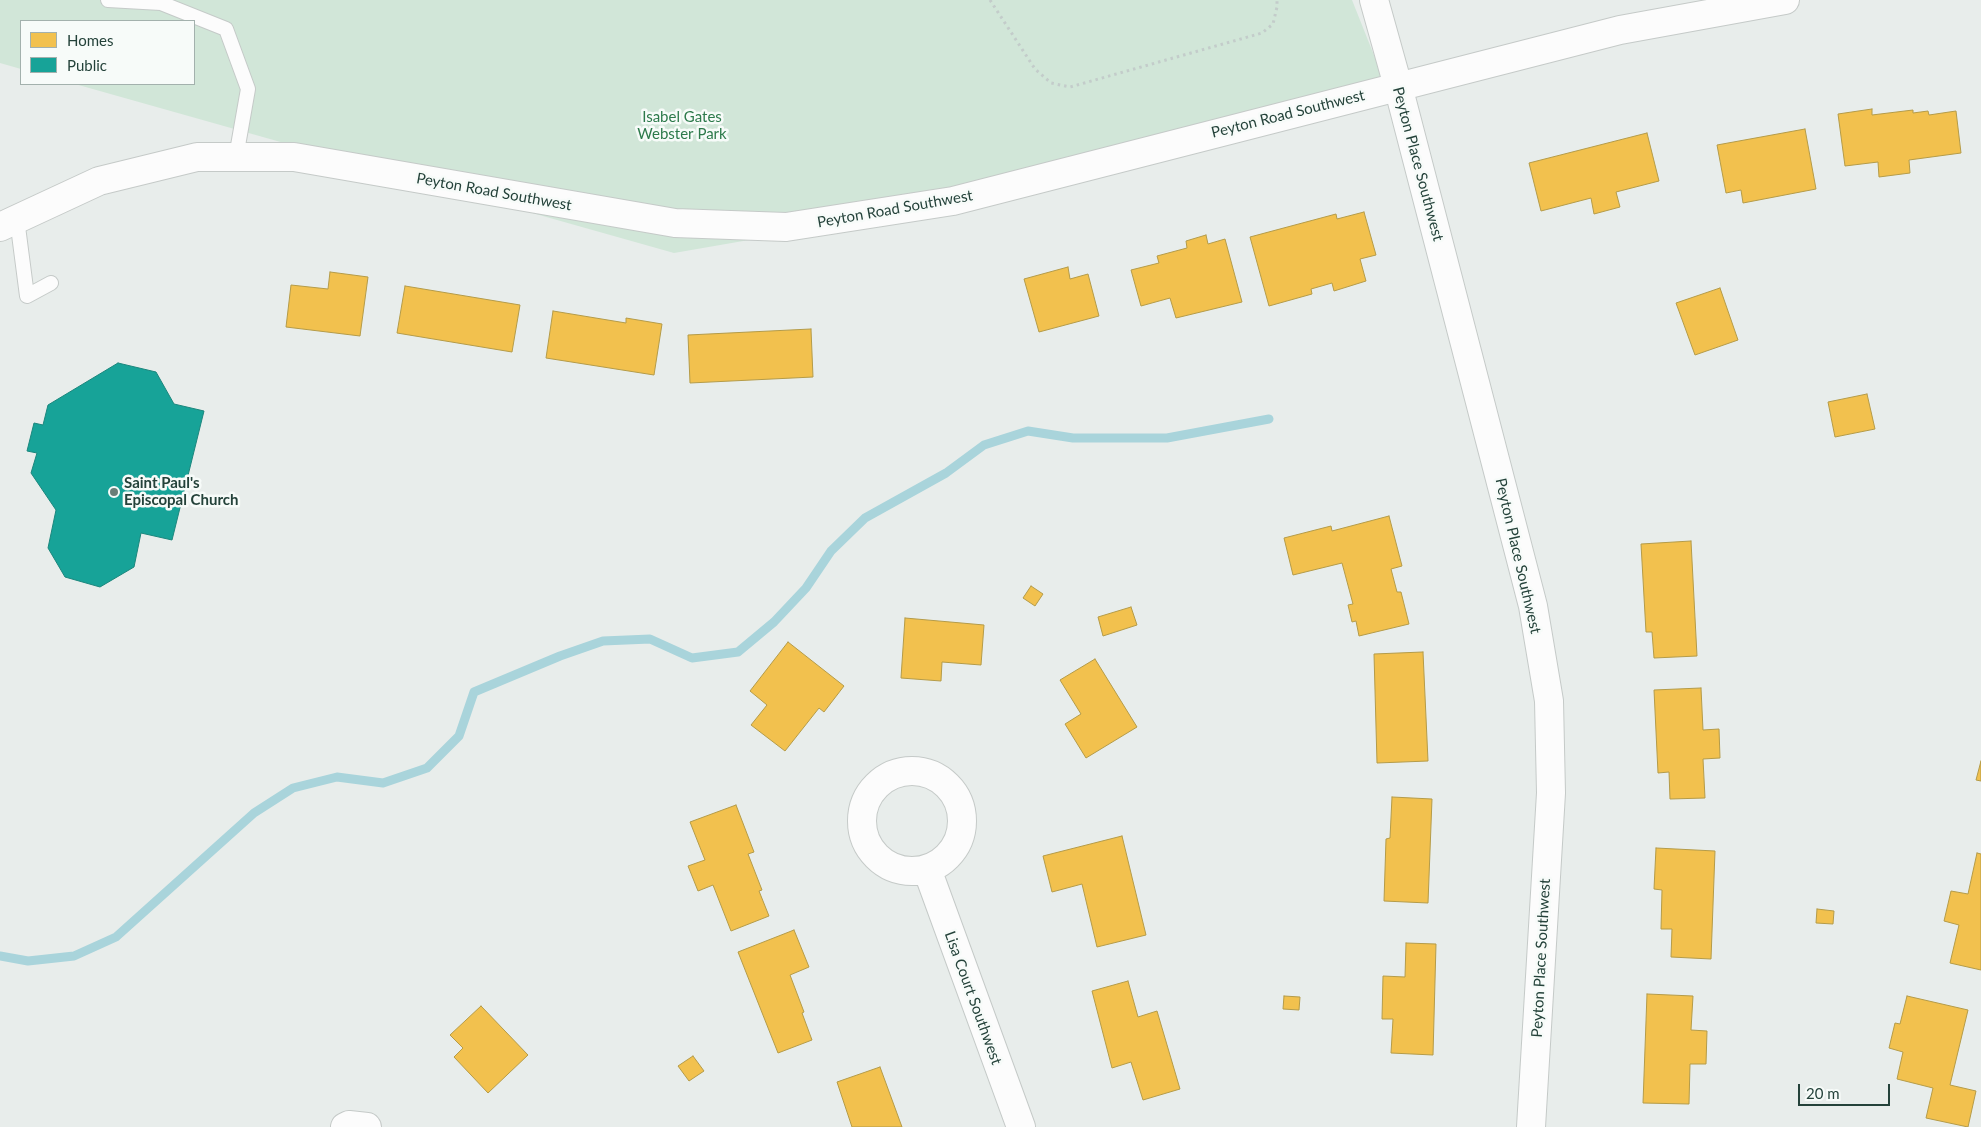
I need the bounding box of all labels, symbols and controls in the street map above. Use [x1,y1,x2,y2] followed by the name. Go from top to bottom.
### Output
[20,20,195,85] legend
[67,31,113,49] text: Homes
[67,56,107,74] text: Public
[1389,85,1447,243] street label: Peyton Place Southwest
[1209,86,1367,142] street label: Peyton Road Southwest
[637,108,727,143] park label: Isabel Gates Webster Park
[415,169,573,215] street label: Peyton Road Southwest
[816,186,974,232] street label: Peyton Road Southwest
[124,474,239,509] place label: Saint Paul's Episcopal Church
[1491,477,1545,635] street label: Peyton Place Southwest
[108,486,120,498] marker: Saint Paul's Episcopal Church
[1528,878,1554,1038] street label: Peyton Place Southwest
[940,929,1006,1067] street label: Lisa Court Southwest
[1801,1074,1894,1106] scale bar
[1806,1084,1840,1102] text: 20 m

